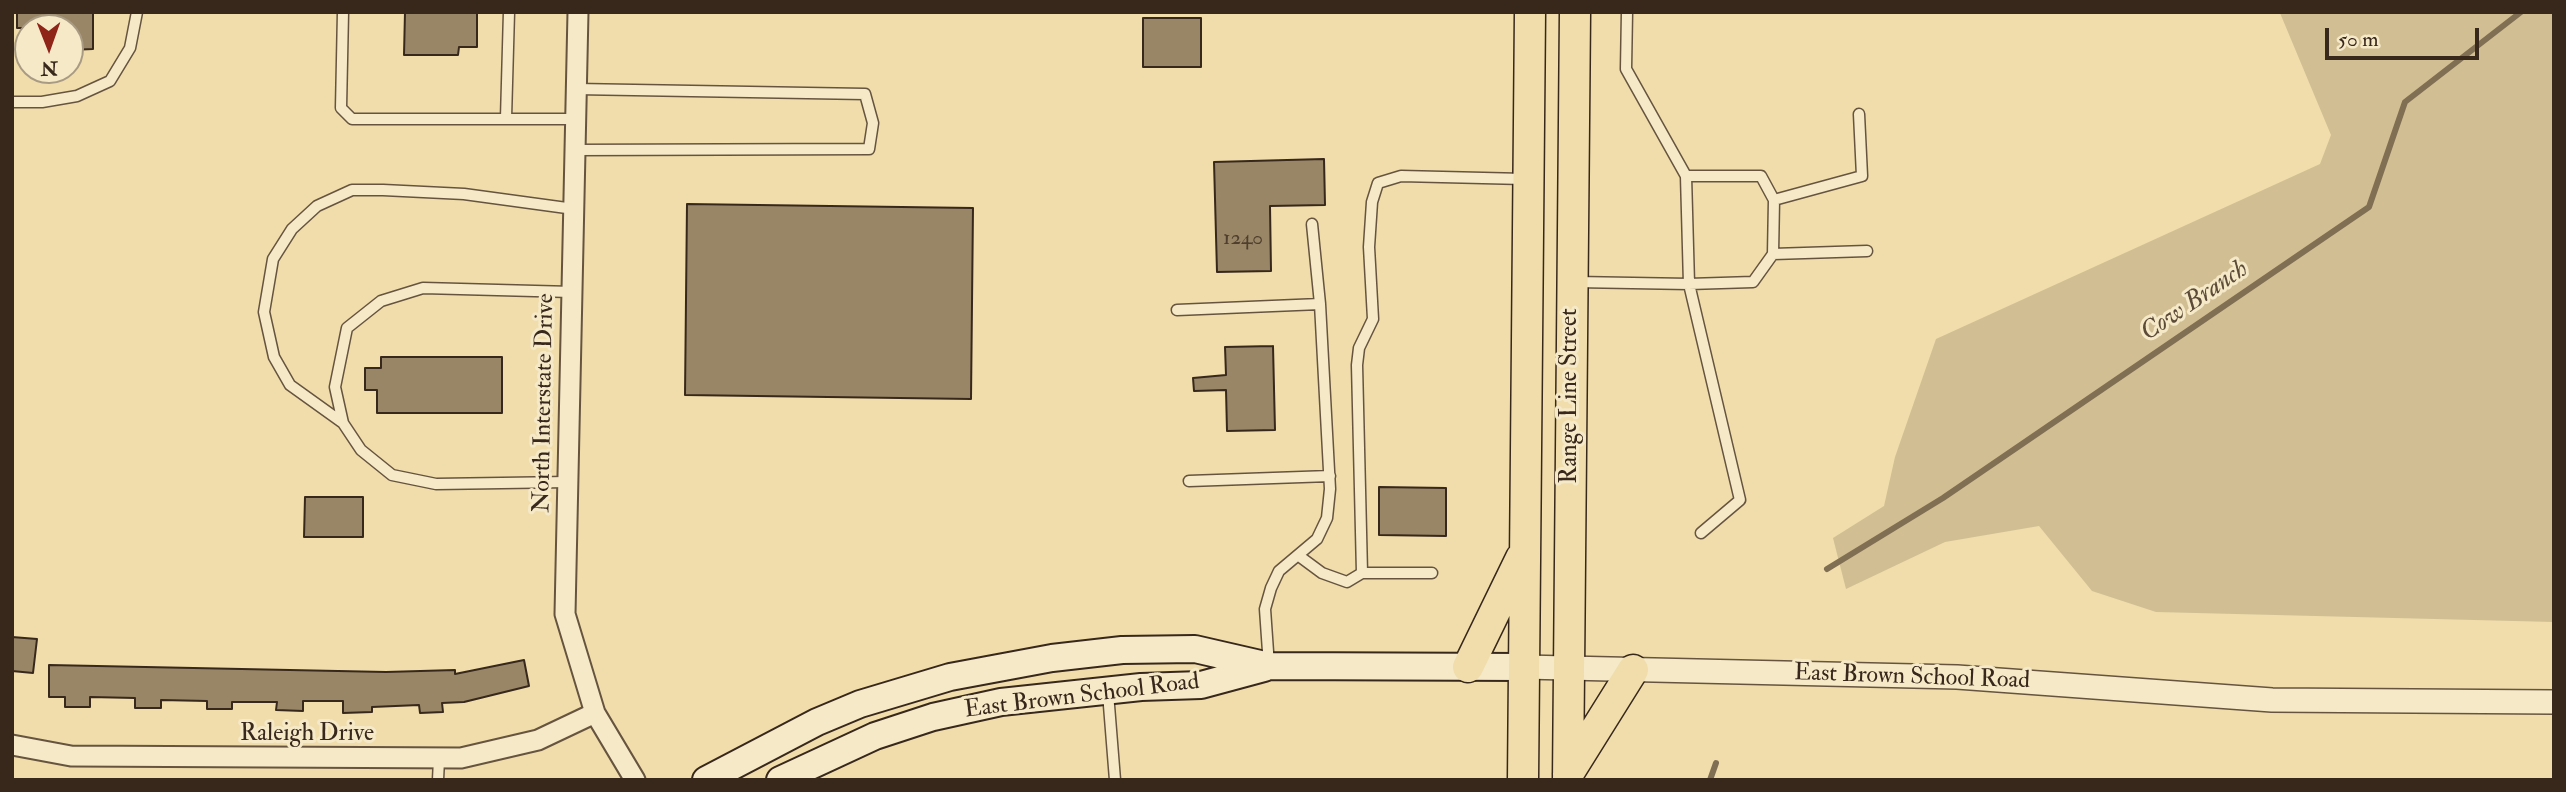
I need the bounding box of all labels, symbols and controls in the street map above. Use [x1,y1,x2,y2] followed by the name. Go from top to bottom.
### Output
[14,14,84,84] north arrow
[2328,14,2482,58] scale bar
[2338,26,2379,53] text: 50 m
[41,56,58,80] text: N
[1223,226,1263,252] house number: 1240
[2135,255,2255,349] water label: Cow Branch
[529,293,561,513] street label: North Interstate Drive
[1557,308,1585,484] street label: Range Line Street
[1793,659,2031,697] street label: East Brown School Road
[963,668,1201,726] street label: East Brown School Road
[240,721,374,749] street label: Raleigh Drive

